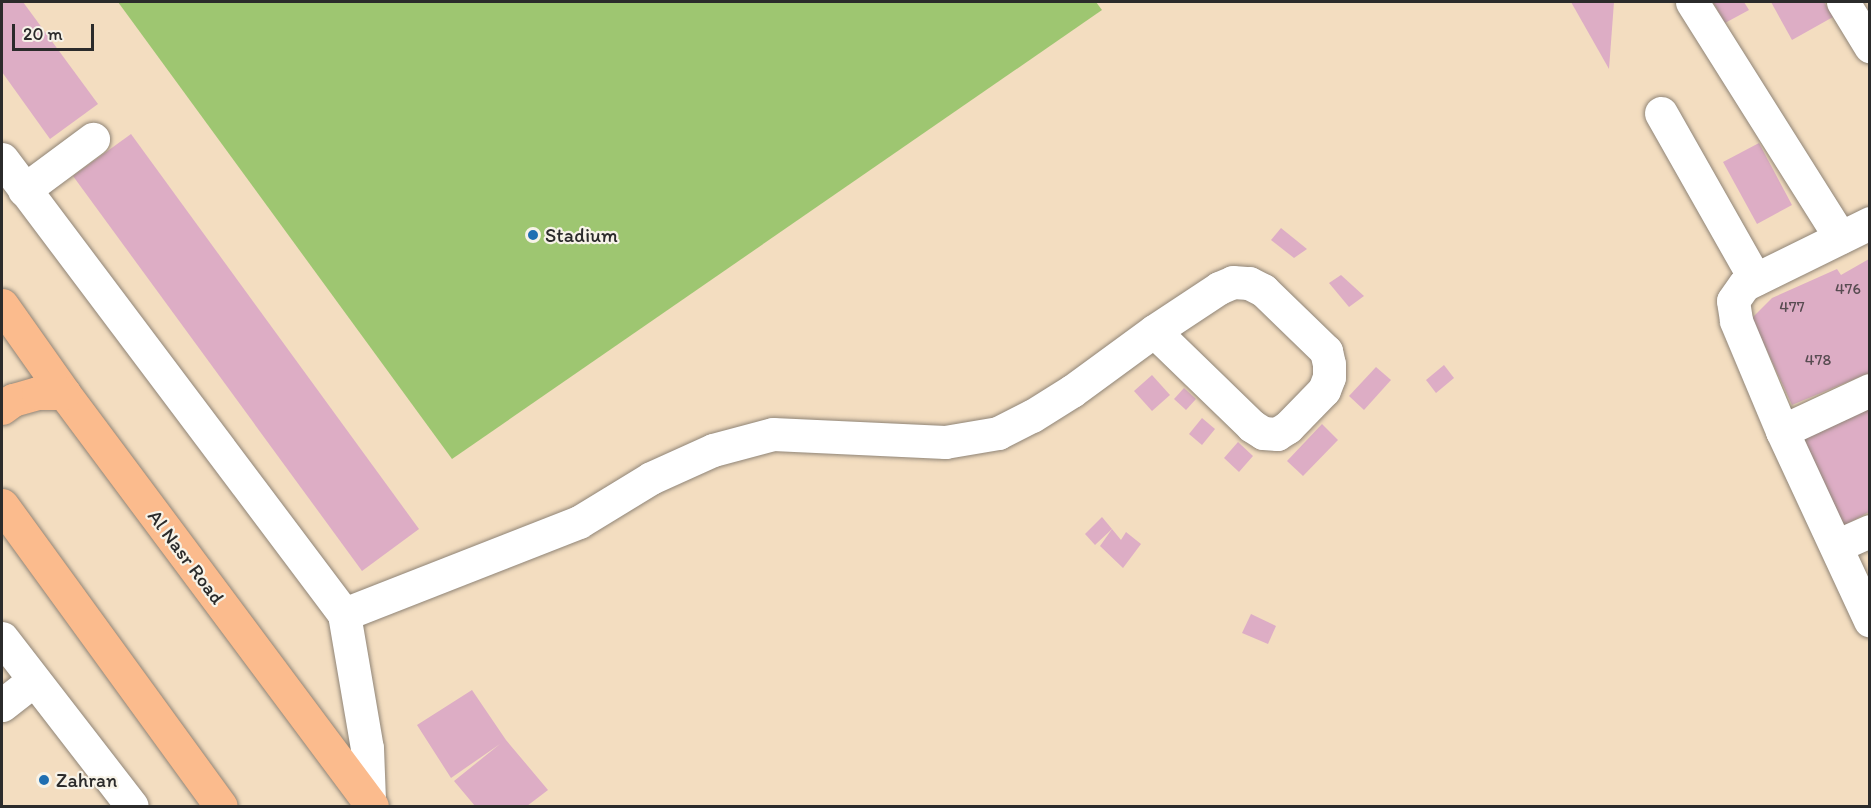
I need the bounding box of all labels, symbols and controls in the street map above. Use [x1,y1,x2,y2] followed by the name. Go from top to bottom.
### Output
[15,12,98,50] scale bar
[23,23,63,45] text: 20 m
[545,223,618,247] place label: Stadium
[526,228,540,242] marker: Stadium
[1835,279,1861,299] house number: 476
[1779,297,1805,317] house number: 477
[1805,350,1831,370] house number: 478
[143,505,229,609] street label: Al Nasr Road
[56,768,117,792] place label: Zahran
[37,773,51,787] marker: Zahran

